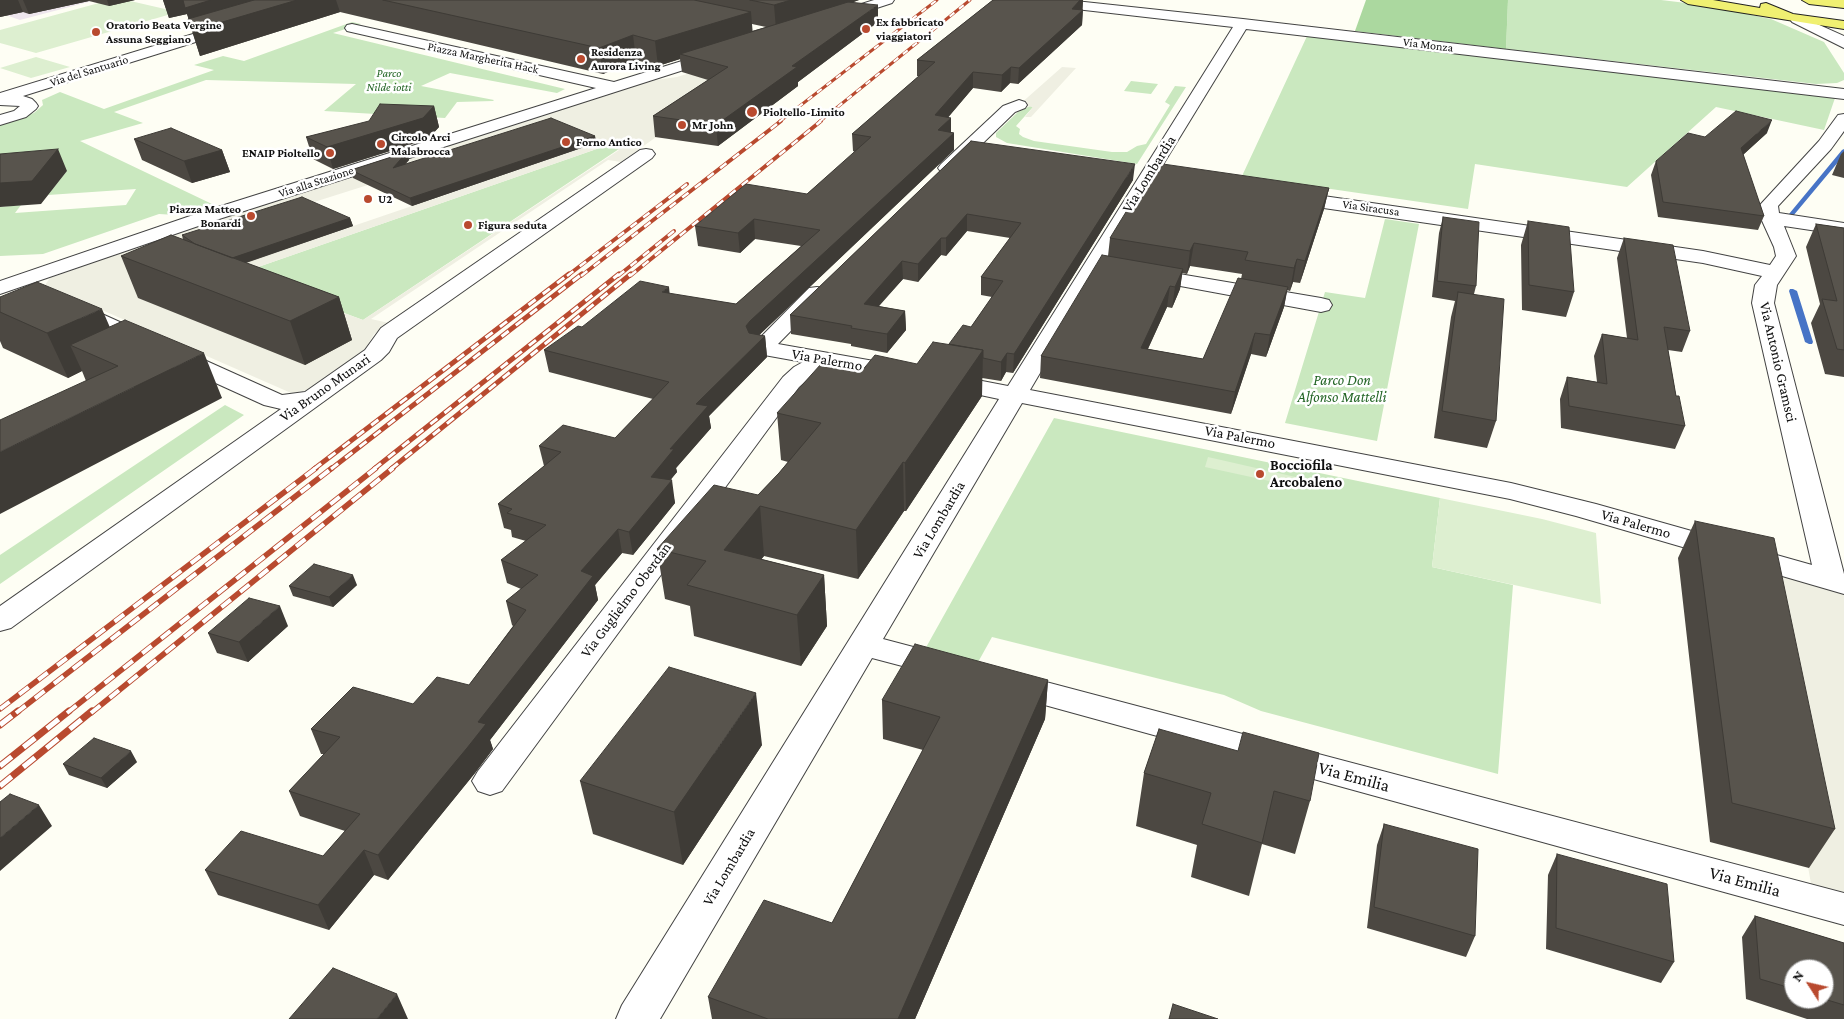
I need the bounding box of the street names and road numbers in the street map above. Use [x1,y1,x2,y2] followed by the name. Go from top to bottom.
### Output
[1402,35,1454,55] street label: Via Monza
[426,39,540,77] street label: Piazza Margherita Hack
[48,52,130,90] street label: Via del Santuario
[1118,132,1180,216] street label: Via Lombardia
[277,163,355,201] street label: Via alla Stazione
[1342,197,1400,219] street label: Via Siracusa
[1755,300,1801,424] street label: Via Antonio Gramsci
[790,345,864,375] street label: Via Palermo
[276,350,374,426] street label: Via Bruno Munari
[1203,421,1277,453] street label: Via Palermo
[909,478,969,562] street label: Via Lombardia
[1599,505,1673,543] street label: Via Palermo
[577,539,675,661] street label: Via Guglielmo Oberdan
[1316,757,1392,797] street label: Via Emilia
[699,825,759,909] street label: Via Lombardia
[1707,862,1783,902] street label: Via Emilia

